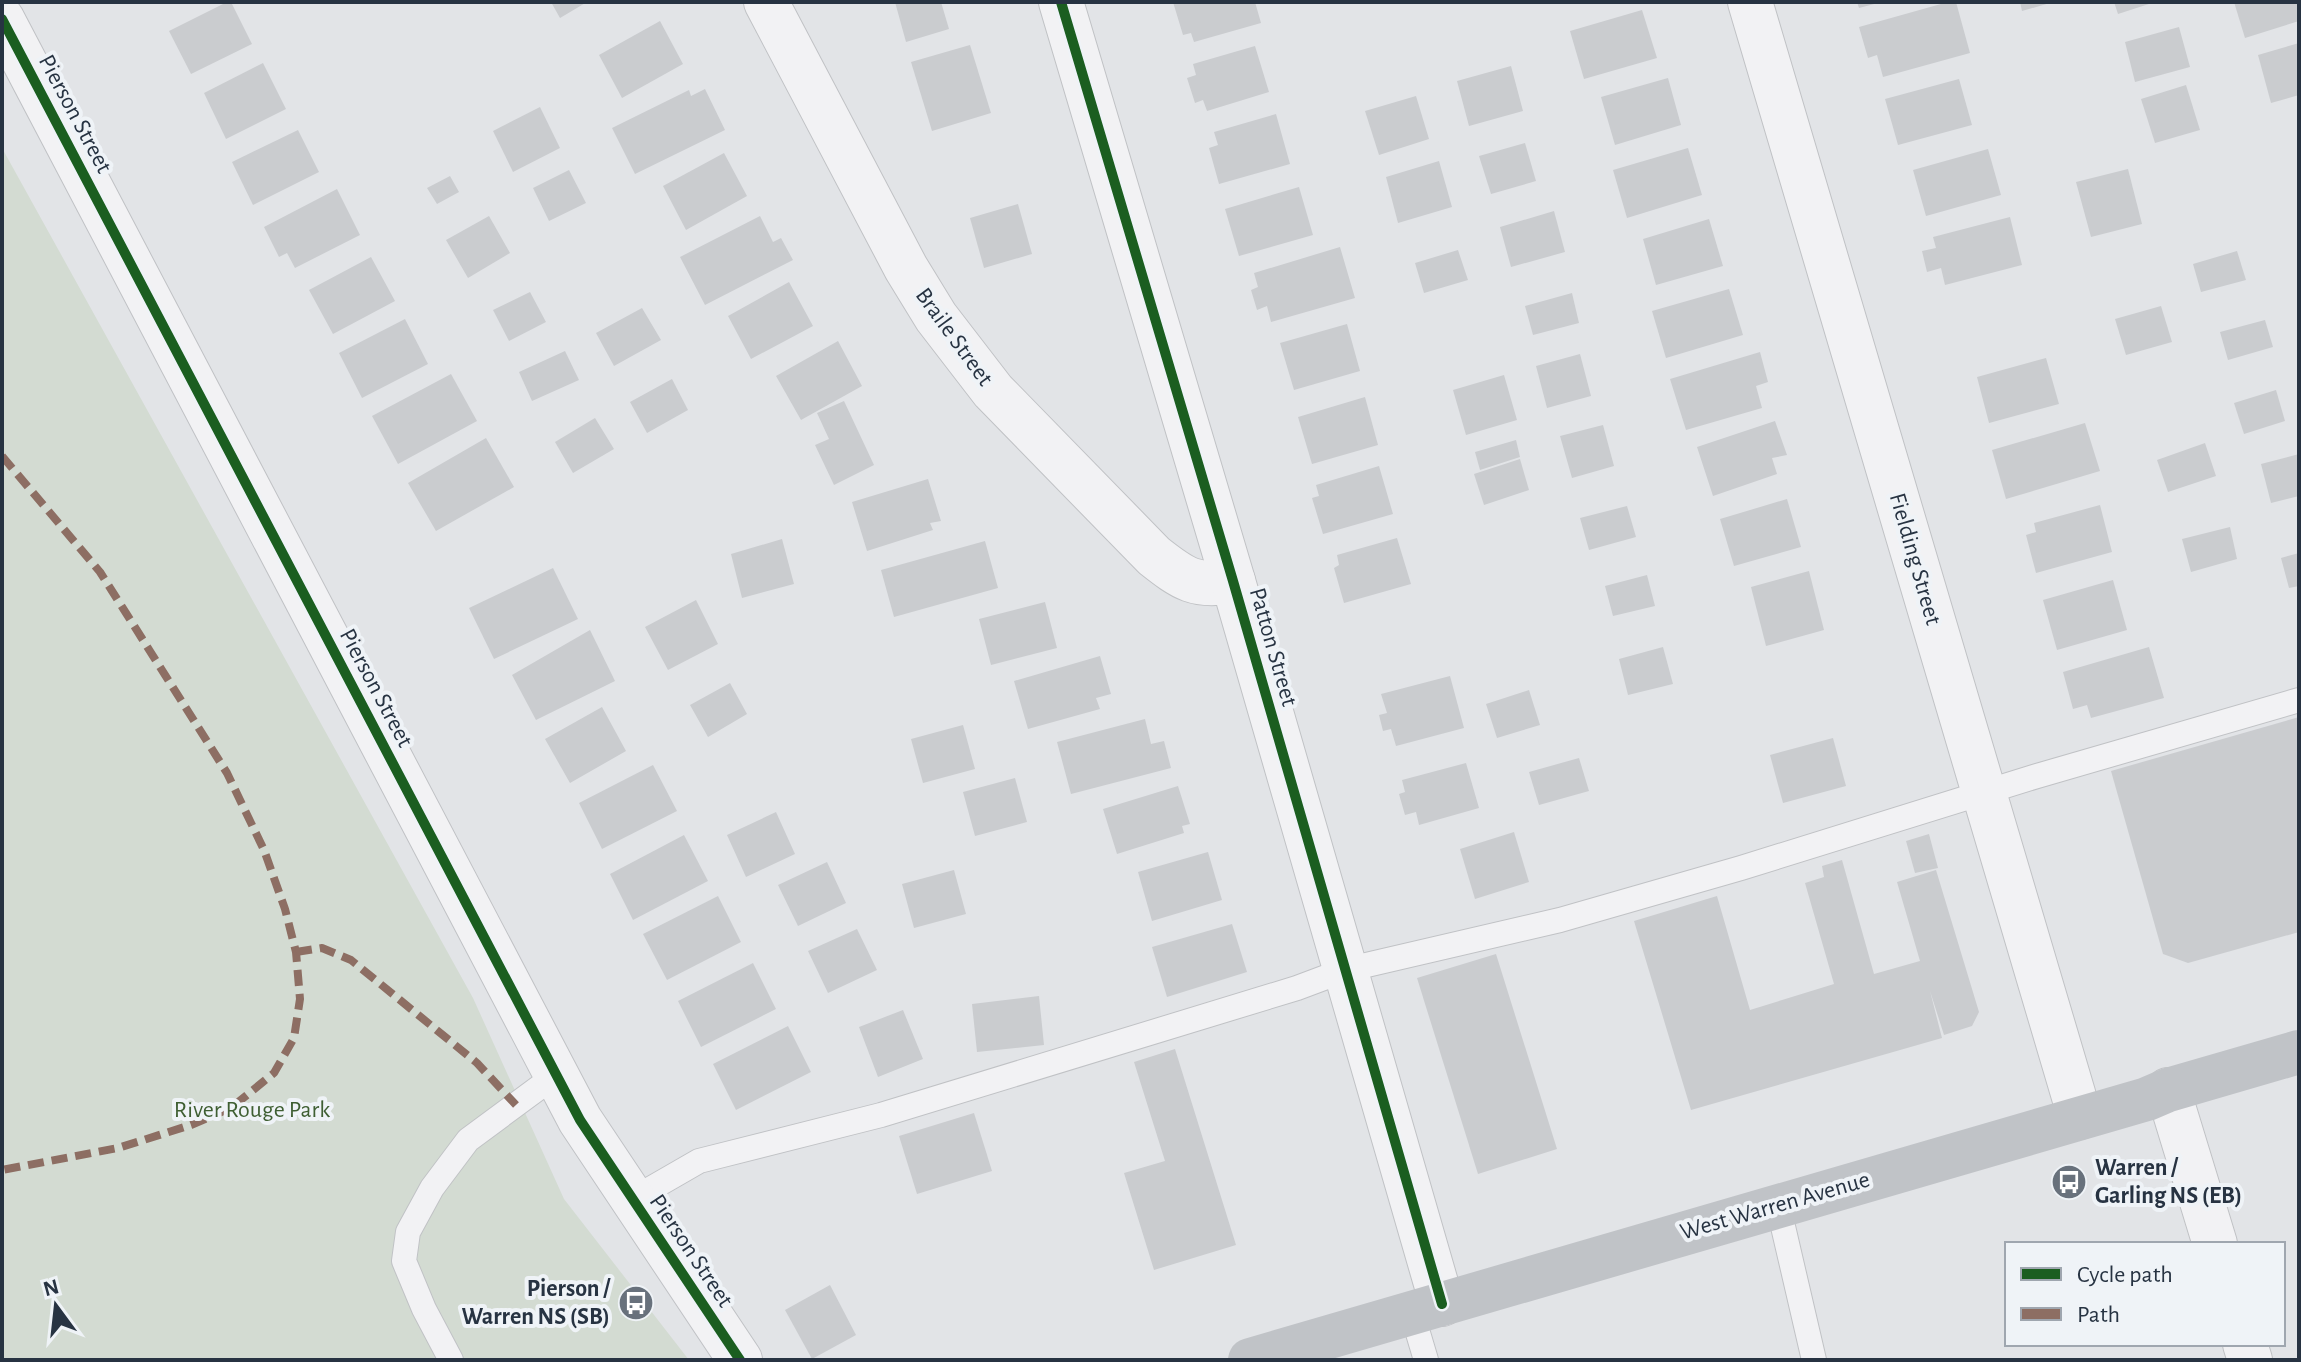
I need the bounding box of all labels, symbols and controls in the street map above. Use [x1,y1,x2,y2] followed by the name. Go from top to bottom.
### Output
[34,51,116,177] street label: Pierson Street
[911,284,998,391] street label: Braile Street
[1885,490,1945,628] street label: Fielding Street
[1245,585,1301,709] street label: Patton Street
[335,625,417,751] street label: Pierson Street
[174,1098,330,1122] park label: River Rouge Park
[2095,1156,2242,1208] place label: Warren / Garling NS (EB)
[2050,1163,2088,1201] bus stop icon: Warren / Garling NS (EB)
[1678,1167,1872,1245] street label: West Warren Avenue
[645,1190,738,1312] street label: Pierson Street
[2005,1242,2285,1346] legend
[2077,1263,2173,1287] text: Cycle path
[16,1266,96,1346] north arrow
[41,1275,61,1300] text: N
[462,1277,611,1329] place label: Pierson / Warren NS (SB)
[617,1284,655,1322] bus stop icon: Pierson / Warren NS (SB)
[2077,1303,2120,1327] text: Path

